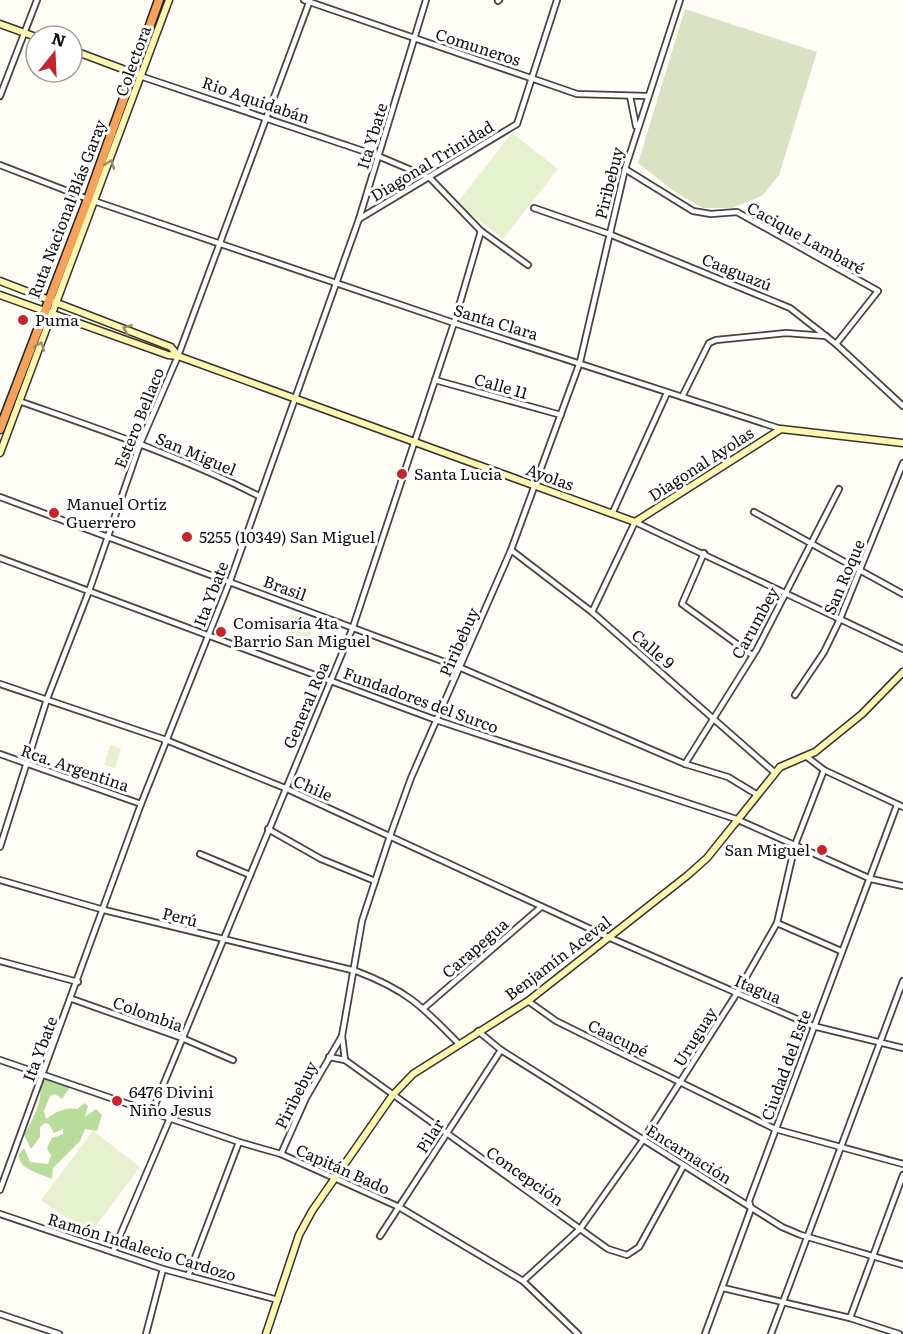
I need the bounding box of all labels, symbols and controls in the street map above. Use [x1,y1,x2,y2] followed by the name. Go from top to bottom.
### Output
[433,21,524,71] street label: Comuneros
[108,22,156,99] street label: Colectora
[24,24,84,84] north arrow
[49,25,69,52] text: N
[199,69,314,129] street label: Rio Aquidabán
[350,100,393,172] street label: Ita Ybate
[365,114,498,207] street label: Diagonal Trinidad
[21,115,112,302] street label: Ruta Nacional Blás Garay
[587,143,629,221] street label: Piribebuy
[103,159,115,170] one-way arrow
[743,195,870,280] street label: Cacique Lambaré
[699,246,776,296] street label: Caaguazú
[451,297,542,345] street label: Santa Clara
[35,307,79,331] place label: Puma
[16,313,30,327] marker: Puma
[122,324,133,336] one-way arrow
[33,341,45,352] one-way arrow
[107,364,169,472] street label: Estero Bellaco
[472,366,531,404] street label: Calle 11
[643,420,758,506] street label: Diagonal Ayolas
[152,425,240,481] street label: San Miguel
[523,456,578,496] street label: Ayolas
[414,461,502,485] place label: Santa Lucia
[395,467,409,481] marker: Santa Lucia
[66,491,167,533] place label: Manuel Ortiz Guerrero
[47,506,61,520] marker: Manuel Ortiz Guerrero
[199,524,375,548] place label: 5255 (10349) San Miguel
[180,530,194,544] marker: 5255 (10349) San Miguel
[816,535,870,618] street label: San Roque
[187,557,234,630] street label: Ita Ybate
[260,568,310,606] street label: Brasil
[724,581,784,663] street label: Carumbey
[432,602,484,680] street label: Piribebuy
[233,610,370,652] place label: Comisaría 4ta Barrio San Miguel
[627,623,680,674] street label: Calle 9
[214,625,228,639] marker: Comisaría 4ta Barrio San Miguel
[276,657,334,752] street label: General Roa
[340,660,502,738] street label: Fundadores del Surco
[18,737,133,797] street label: Rca. Argentina
[290,768,337,806] street label: Chile
[725,837,810,861] place label: San Miguel
[815,843,829,857] marker: San Miguel
[160,900,200,932] street label: Perú
[499,909,616,1005] street label: Benjamín Aceval
[436,911,513,983] street label: Carapegua
[731,967,786,1009] street label: Itagua
[110,989,187,1037] street label: Colombia
[666,1001,722,1071] street label: Uruguay
[754,1006,816,1123] street label: Ciudad del Este
[16,1012,63,1085] street label: Ita Ybate
[584,1012,653,1062] street label: Caacupé
[268,1056,323,1133] street label: Piribebuy
[129,1079,214,1121] place label: 6476 Divini Niño Jesus
[110,1094,124,1108] marker: 6476 Divini Niño Jesus
[409,1113,449,1157] street label: Pilar
[642,1117,737,1189] street label: Encarnación
[292,1137,394,1200] street label: Capitán Bado
[482,1140,570,1211] street label: Concepción
[45,1206,240,1286] street label: Ramón Indalecio Cardozo

